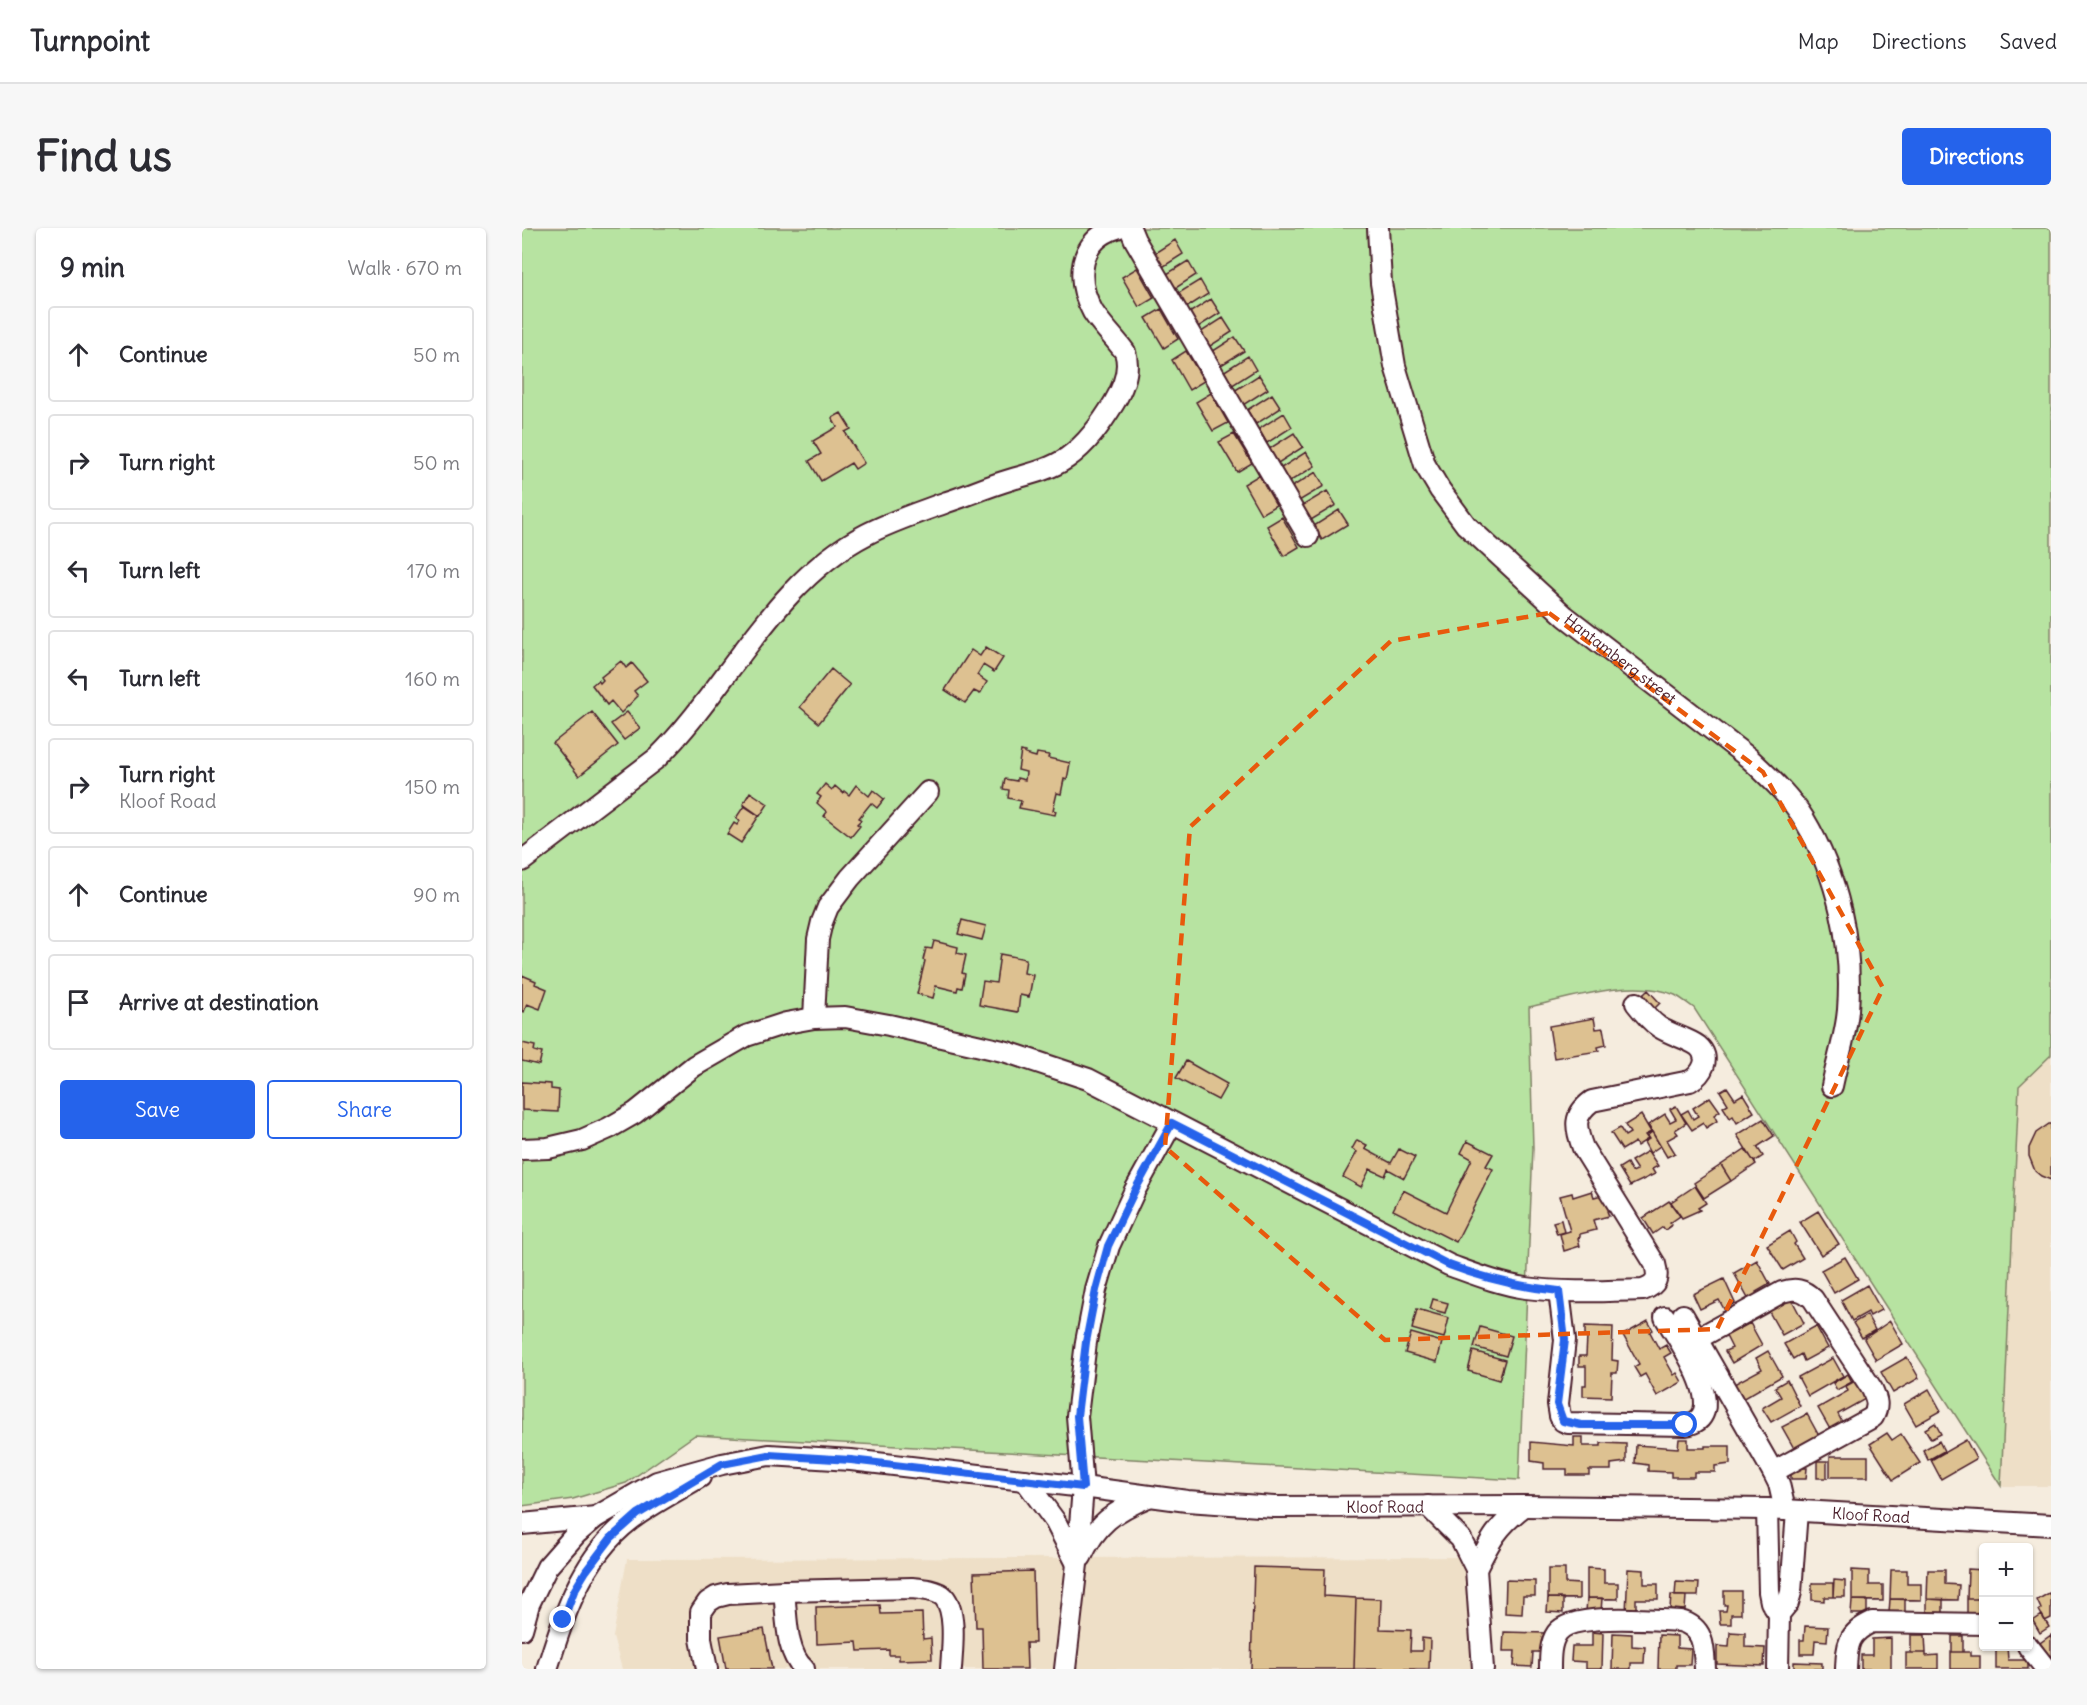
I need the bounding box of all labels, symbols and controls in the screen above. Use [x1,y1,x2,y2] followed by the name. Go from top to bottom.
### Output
[30,23,150,59] text: Turnpoint
[1798,28,1839,55] text: Map
[1872,28,1966,55] text: Directions
[1999,28,2057,55] text: Saved
[1902,128,2051,185] button: Directions
[36,130,172,182] text: Find us
[60,251,125,284] text: 9 min
[348,255,462,280] text: Walk · 670 m
[62,338,95,371] icon: ahead
[119,340,208,368] text: Continue
[413,342,460,367] text: 50 m
[62,446,95,479] icon: right
[119,448,215,476] text: Turn right
[413,450,460,475] text: 50 m
[62,554,95,587] icon: left
[119,556,200,584] text: Turn left
[407,558,460,583] text: 170 m
[1560,609,1681,709] street label: Hantamberg street
[62,662,95,695] icon: left
[119,664,200,692] text: Turn left
[405,666,460,691] text: 160 m
[119,760,215,788] text: Turn right
[62,770,95,803] icon: right
[405,774,460,799] text: 150 m
[119,788,216,813] text: Kloof Road
[62,878,95,911] icon: ahead
[119,880,208,908] text: Continue
[413,882,460,907] text: 90 m
[62,986,95,1019] icon: arrive
[119,988,319,1016] text: Arrive at destination
[60,1080,255,1139] button: Save
[267,1080,462,1139] button: Share
[1671,1411,1697,1437] route start
[1346,1496,1424,1517] street label: Kloof Road
[1832,1503,1911,1527] street label: Kloof Road
[1979,1543,2033,1651] map controls
[1979,1543,2033,1597] button: +
[1979,1597,2033,1651] button: −
[549,1606,575,1632] route end

